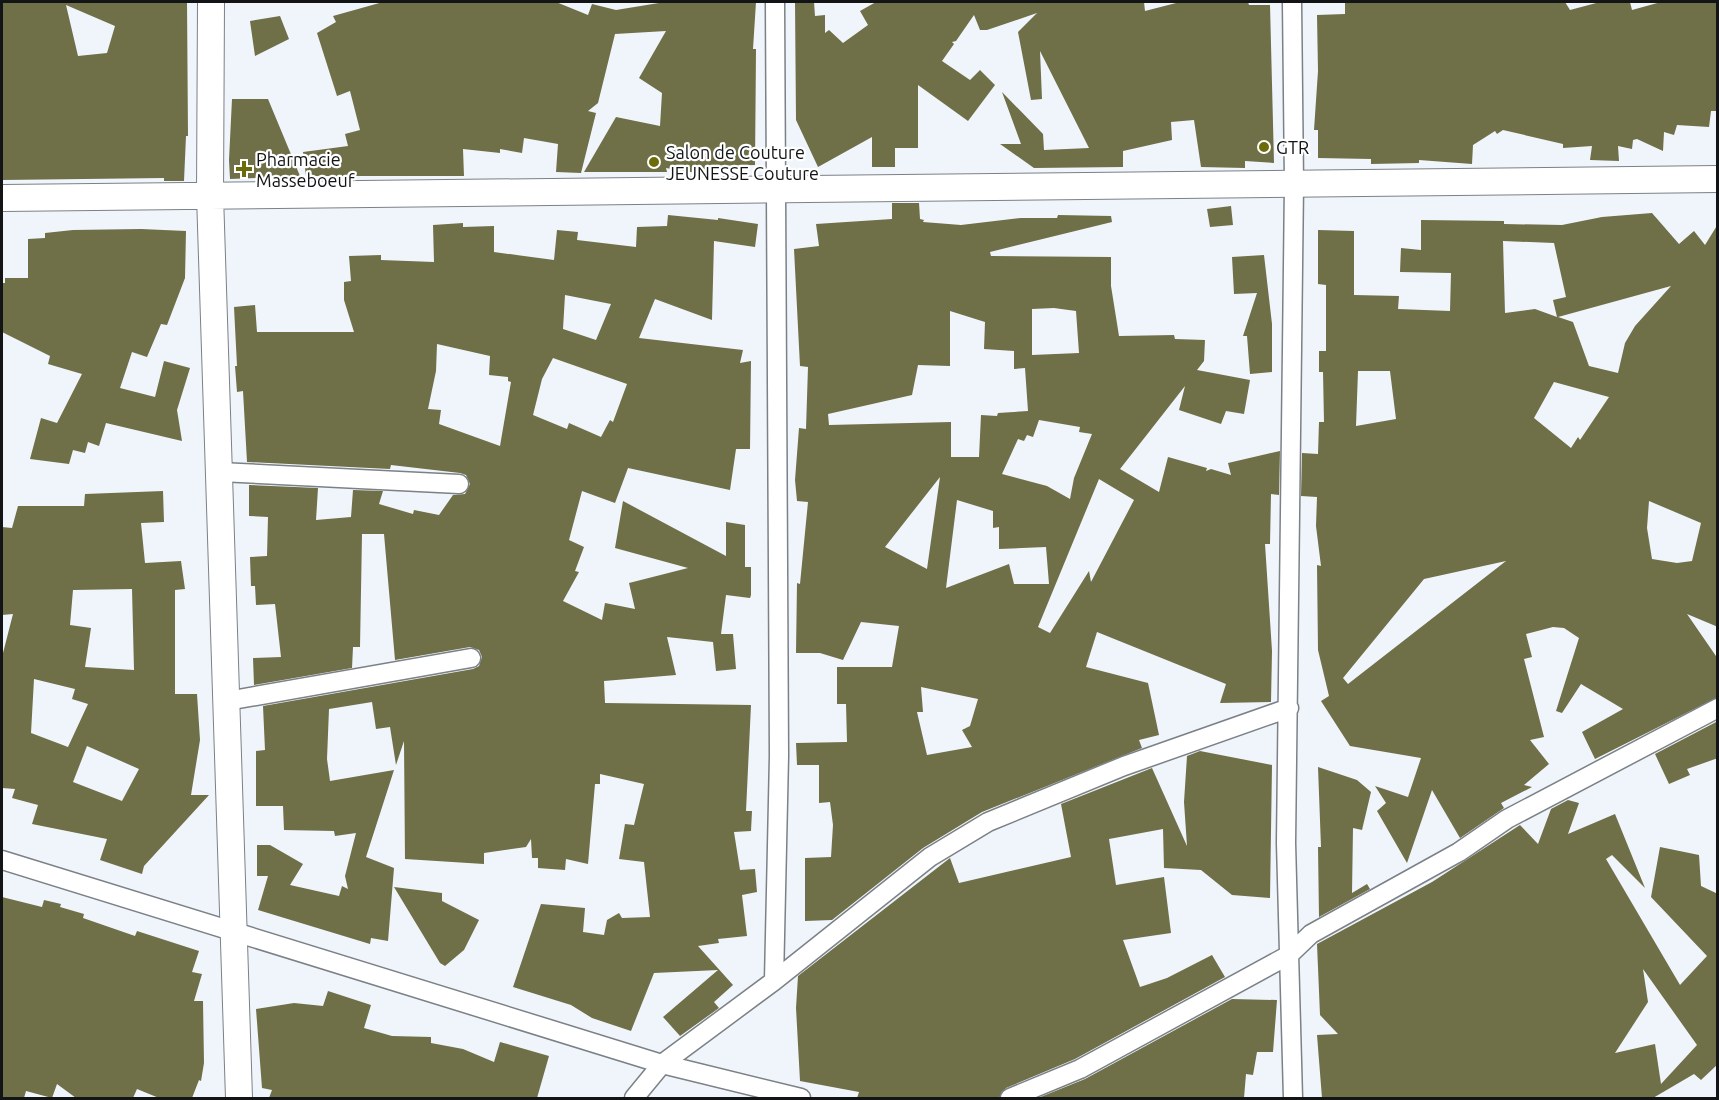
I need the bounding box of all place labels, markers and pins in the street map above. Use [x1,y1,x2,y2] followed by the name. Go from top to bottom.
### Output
[1276,137,1309,157] place label: GTR
[1257,140,1271,154] marker: GTR
[666,142,819,183] place label: Salon de Couture JEUNESSE Couture
[256,149,355,190] place label: Pharmacie Masseboeuf
[647,155,661,169] marker: Salon de Couture JEUNESSE Couture
[237,162,251,176] marker: Pharmacie Masseboeuf

